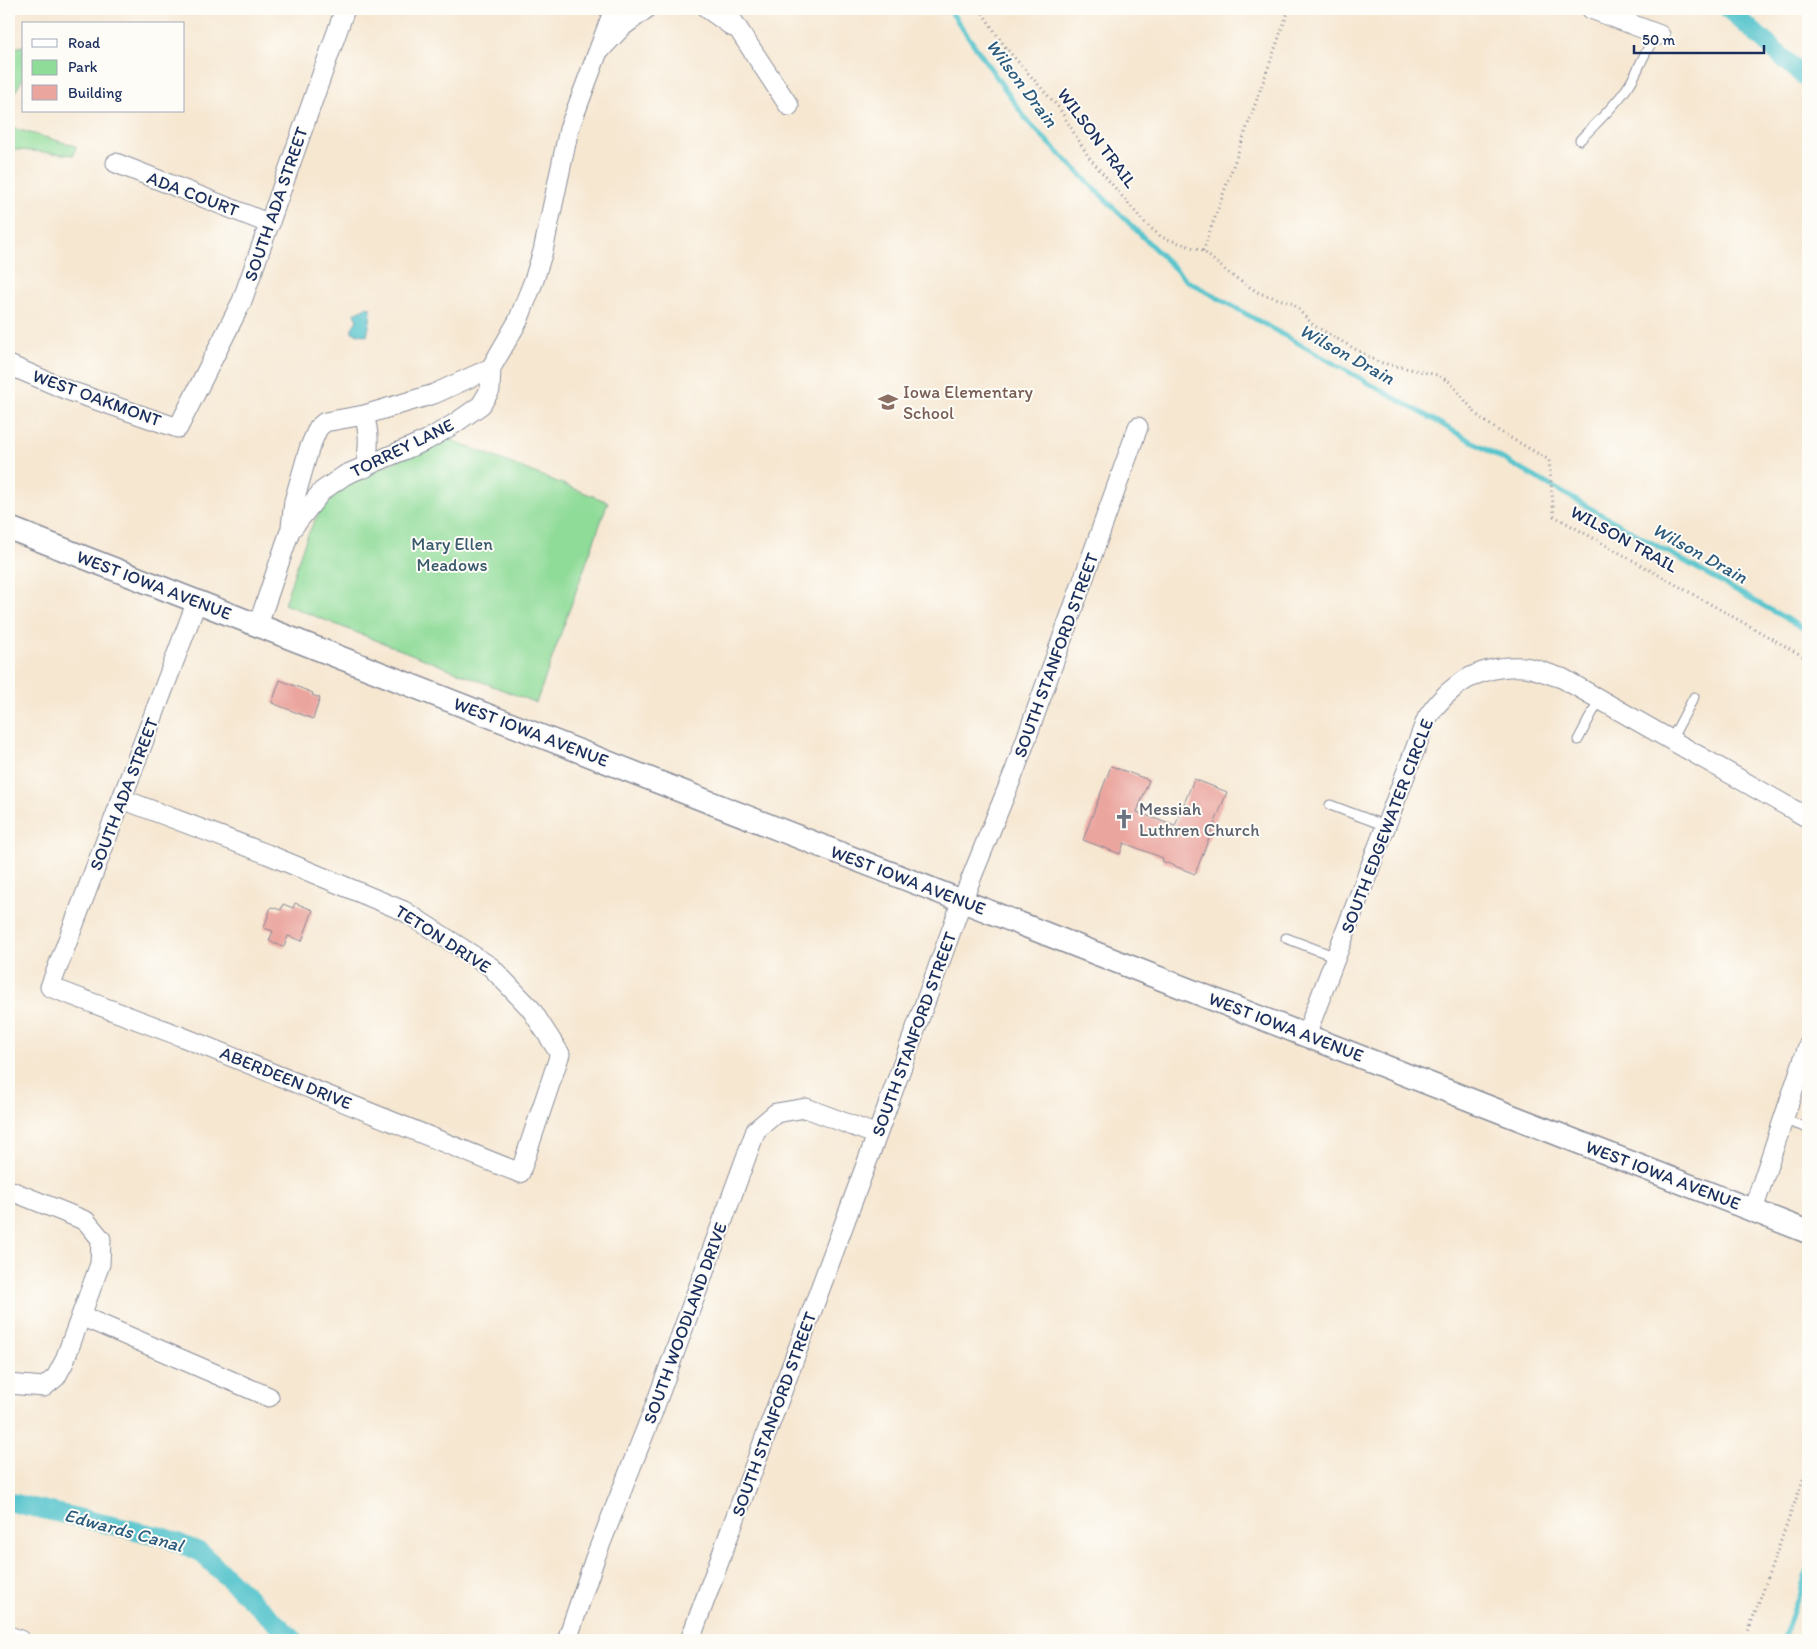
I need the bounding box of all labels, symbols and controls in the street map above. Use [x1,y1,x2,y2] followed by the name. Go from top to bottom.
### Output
[22,22,185,112] legend
[1634,22,1764,54] scale bar
[1642,31,1675,49] text: 50 m
[68,34,101,52] text: Road
[981,34,1063,132] water label: Wilson Drain
[68,58,98,76] text: Park
[68,84,122,102] text: Building
[1052,84,1142,192] street label: WILSON TRAIL
[239,124,313,284] street label: SOUTH ADA STREET
[144,166,242,222] street label: ADA COURT
[1296,319,1399,390] water label: Wilson Drain
[30,365,164,431] street label: WEST OAKMONT
[903,381,1034,424] place label: Iowa Elementary School
[877,391,899,413] school or university icon: Iowa Elementary School
[347,413,457,483] street label: TORREY LANE
[1567,501,1681,577] street label: WILSON TRAIL
[1649,518,1752,589] water label: Wilson Drain
[411,533,493,576] park label: Mary Ellen Meadows
[73,545,235,625] street label: WEST IOWA AVENUE
[1009,550,1103,760] street label: SOUTH STANFORD STREET
[450,692,612,772] street label: WEST IOWA AVENUE
[85,715,163,873] street label: SOUTH ADA STREET
[1336,716,1438,936] street label: SOUTH EDGEWATER CIRCLE
[1139,798,1259,841] place label: Messiah Luthren Church
[1113,808,1135,830] church icon: Messiah Luthren Church
[827,840,989,920] street label: WEST IOWA AVENUE
[391,900,495,978] street label: TETON DRIVE
[867,929,961,1139] street label: SOUTH STANFORD STREET
[1205,987,1367,1067] street label: WEST IOWA AVENUE
[217,1042,355,1114] street label: ABERDEEN DRIVE
[1582,1135,1744,1215] street label: WEST IOWA AVENUE
[638,1219,732,1427] street label: SOUTH WOODLAND DRIVE
[727,1309,821,1519] street label: SOUTH STANFORD STREET
[62,1503,188,1557] water label: Edwards Canal

